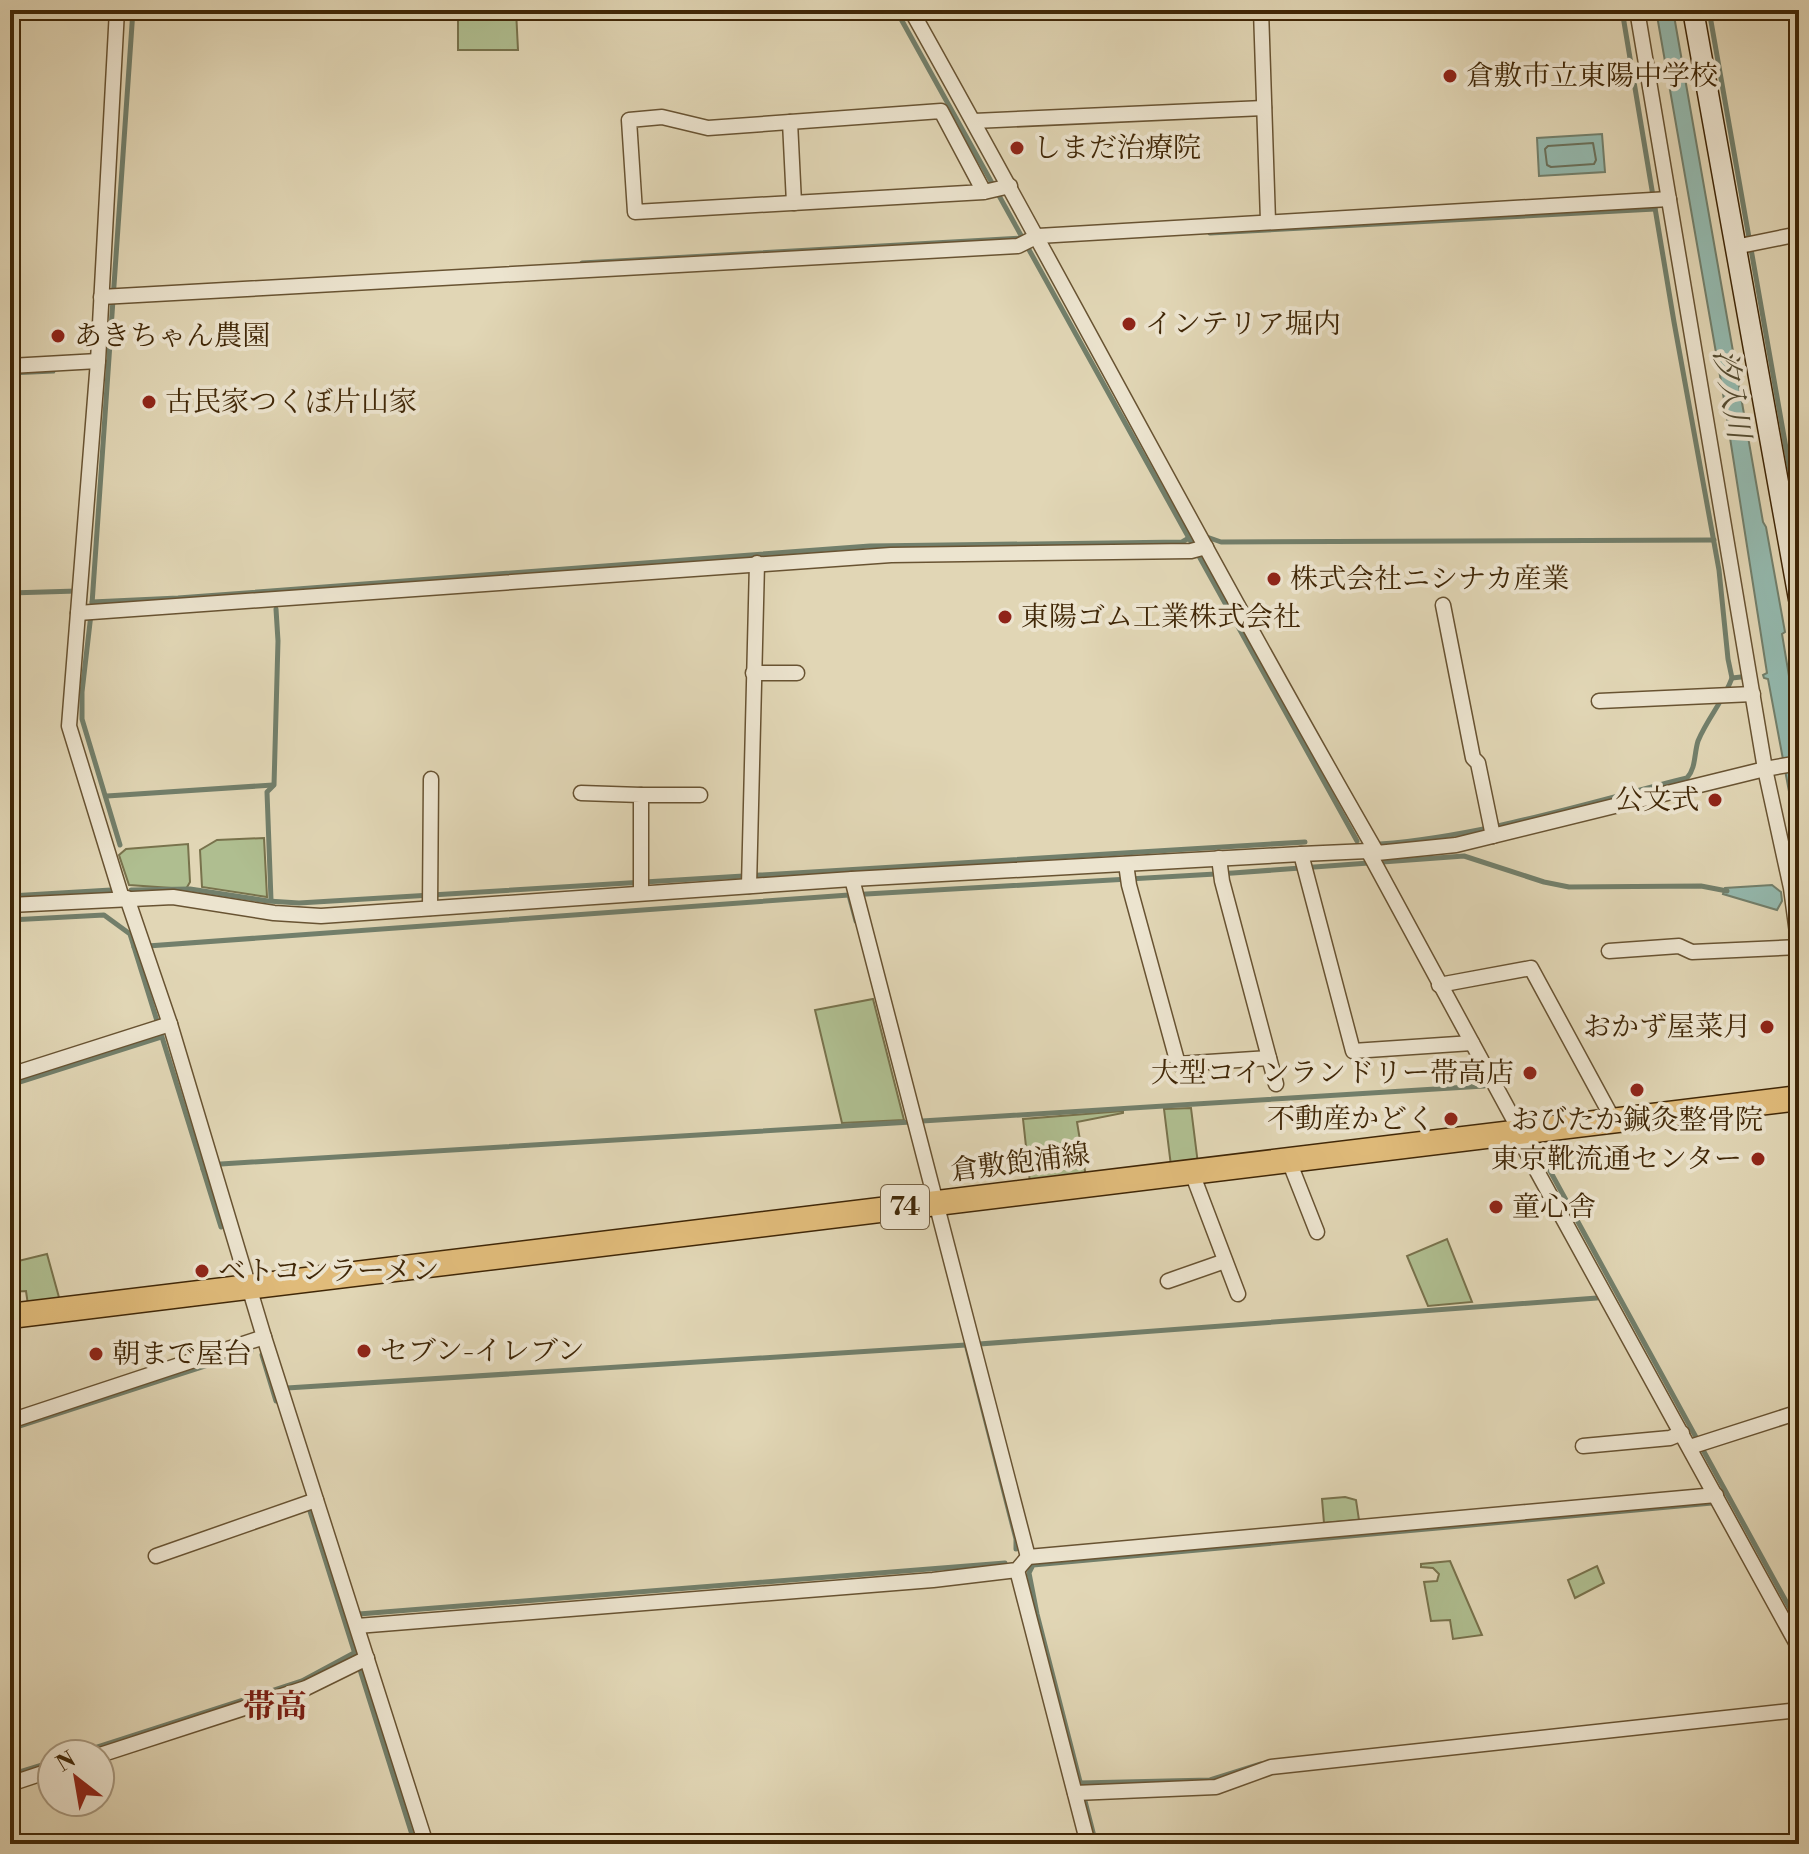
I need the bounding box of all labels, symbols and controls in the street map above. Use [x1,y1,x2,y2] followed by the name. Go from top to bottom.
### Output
[1466,59,1718,94] place label: 倉敷市立東陽中学校
[1441,67,1459,85] marker: 倉敷市立東陽中学校
[1033,131,1201,166] place label: しまだ治療院
[1008,139,1026,157] marker: しまだ治療院
[1145,307,1341,342] place label: インテリア堀内
[1120,315,1138,333] marker: インテリア堀内
[74,319,270,354] place label: あきちゃん農園
[49,327,67,345] marker: あきちゃん農園
[1704,346,1758,445] water label: 汐入川
[165,385,417,420] place label: 古民家つくぼ片山家
[140,393,158,411] marker: 古民家つくぼ片山家
[1290,562,1569,597] place label: 株式会社ニシナカ産業
[1265,570,1283,588] marker: 株式会社ニシナカ産業
[1021,600,1301,635] place label: 東陽ゴム工業株式会社
[996,608,1014,626] marker: 東陽ゴム工業株式会社
[1615,783,1699,818] place label: 公文式
[1706,791,1724,809] marker: 公文式
[1583,1010,1751,1045] place label: おかず屋菜月
[1758,1018,1776,1036] marker: おかず屋菜月
[1151,1056,1514,1091] place label: 大型コインランドリー帯高店
[1521,1064,1539,1082] marker: 大型コインランドリー帯高店
[1628,1081,1646,1099] marker: おびたか鍼灸整骨院
[1267,1102,1435,1137] place label: 不動産かどく
[1511,1103,1763,1138] place label: おびたか鍼灸整骨院
[1442,1110,1460,1128] marker: 不動産かどく
[948,1137,1092,1189] street label: 倉敷飽浦線
[1491,1142,1742,1177] place label: 東京靴流通センター
[1749,1150,1767,1168] marker: 東京靴流通センター
[881,1185,929,1229] road number: 74
[1512,1190,1596,1225] place label: 童心舎
[1487,1198,1505,1216] marker: 童心舎
[218,1254,439,1289] place label: ベトコンラーメン
[193,1262,211,1280] marker: ベトコンラーメン
[380,1334,585,1369] place label: セブン-イレブン
[112,1337,252,1372] place label: 朝まで屋台
[355,1342,373,1360] marker: セブン-イレブン
[87,1345,105,1363] marker: 朝まで屋台
[243,1687,307,1727] district label: 帯高
[36,1738,116,1818] north arrow
[52,1746,81,1778] text: N

